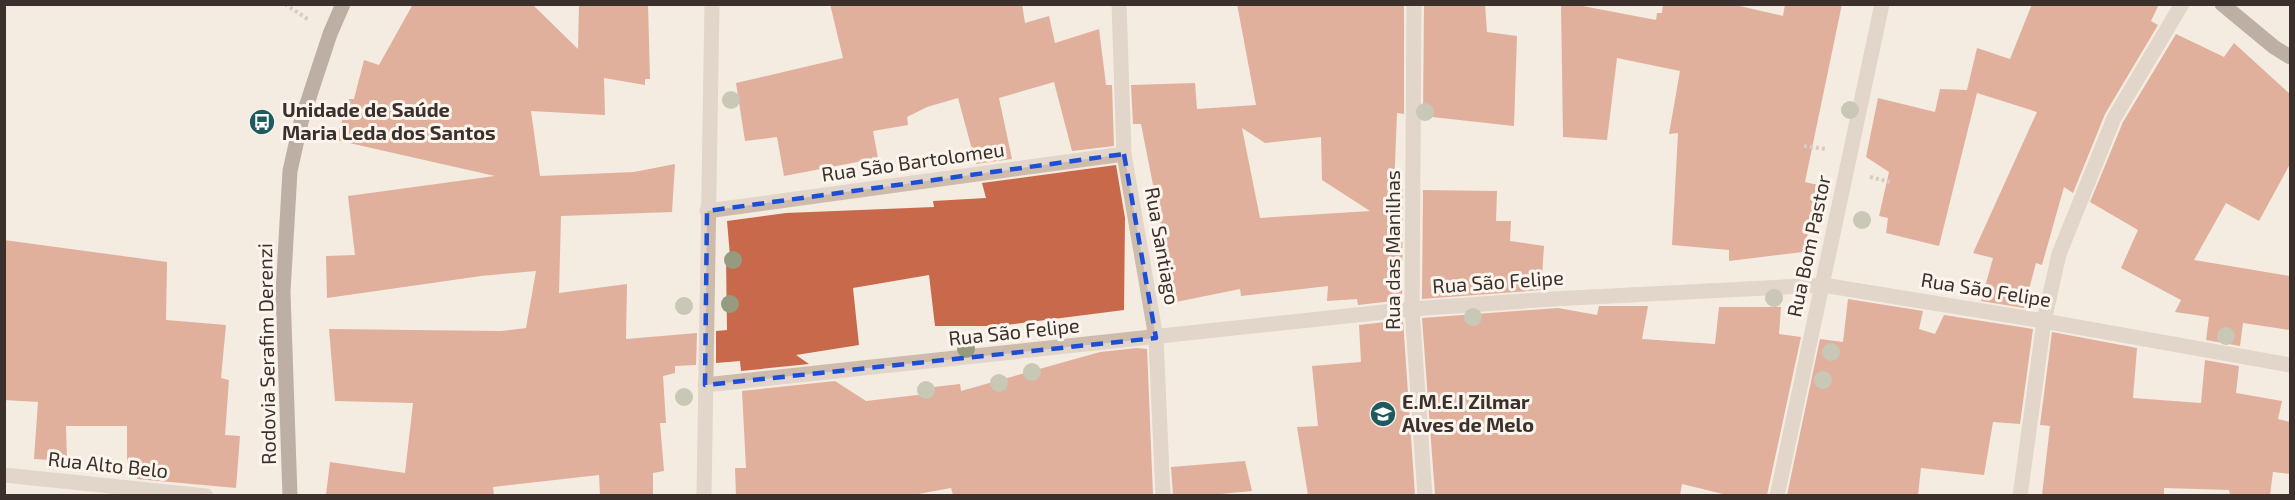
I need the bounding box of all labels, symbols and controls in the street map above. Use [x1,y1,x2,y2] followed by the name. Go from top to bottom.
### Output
[282,97,496,144] place label: Unidade de Saúde Maria Leda dos Santos
[247,107,277,137] bus stop icon: Unidade de Saúde Maria Leda dos Santos
[820,136,1006,186] street label: Rua São Bartolomeu
[1380,170,1404,330] street label: Rua das Manilhas
[1781,172,1835,319] street label: Rua Bom Pastor
[1141,185,1185,307] street label: Rua Santiago
[252,243,280,465] street label: Rodovia Serafim Derenzi
[1431,264,1564,298] street label: Rua São Felipe
[1919,267,2053,311] street label: Rua São Felipe
[947,312,1081,350] street label: Rua São Felipe
[1402,389,1534,436] place label: E.M.E.I Zilmar Alves de Melo
[1368,399,1398,429] school or university icon: E.M.E.I Zilmar Alves de Melo
[47,446,169,482] street label: Rua Alto Belo

